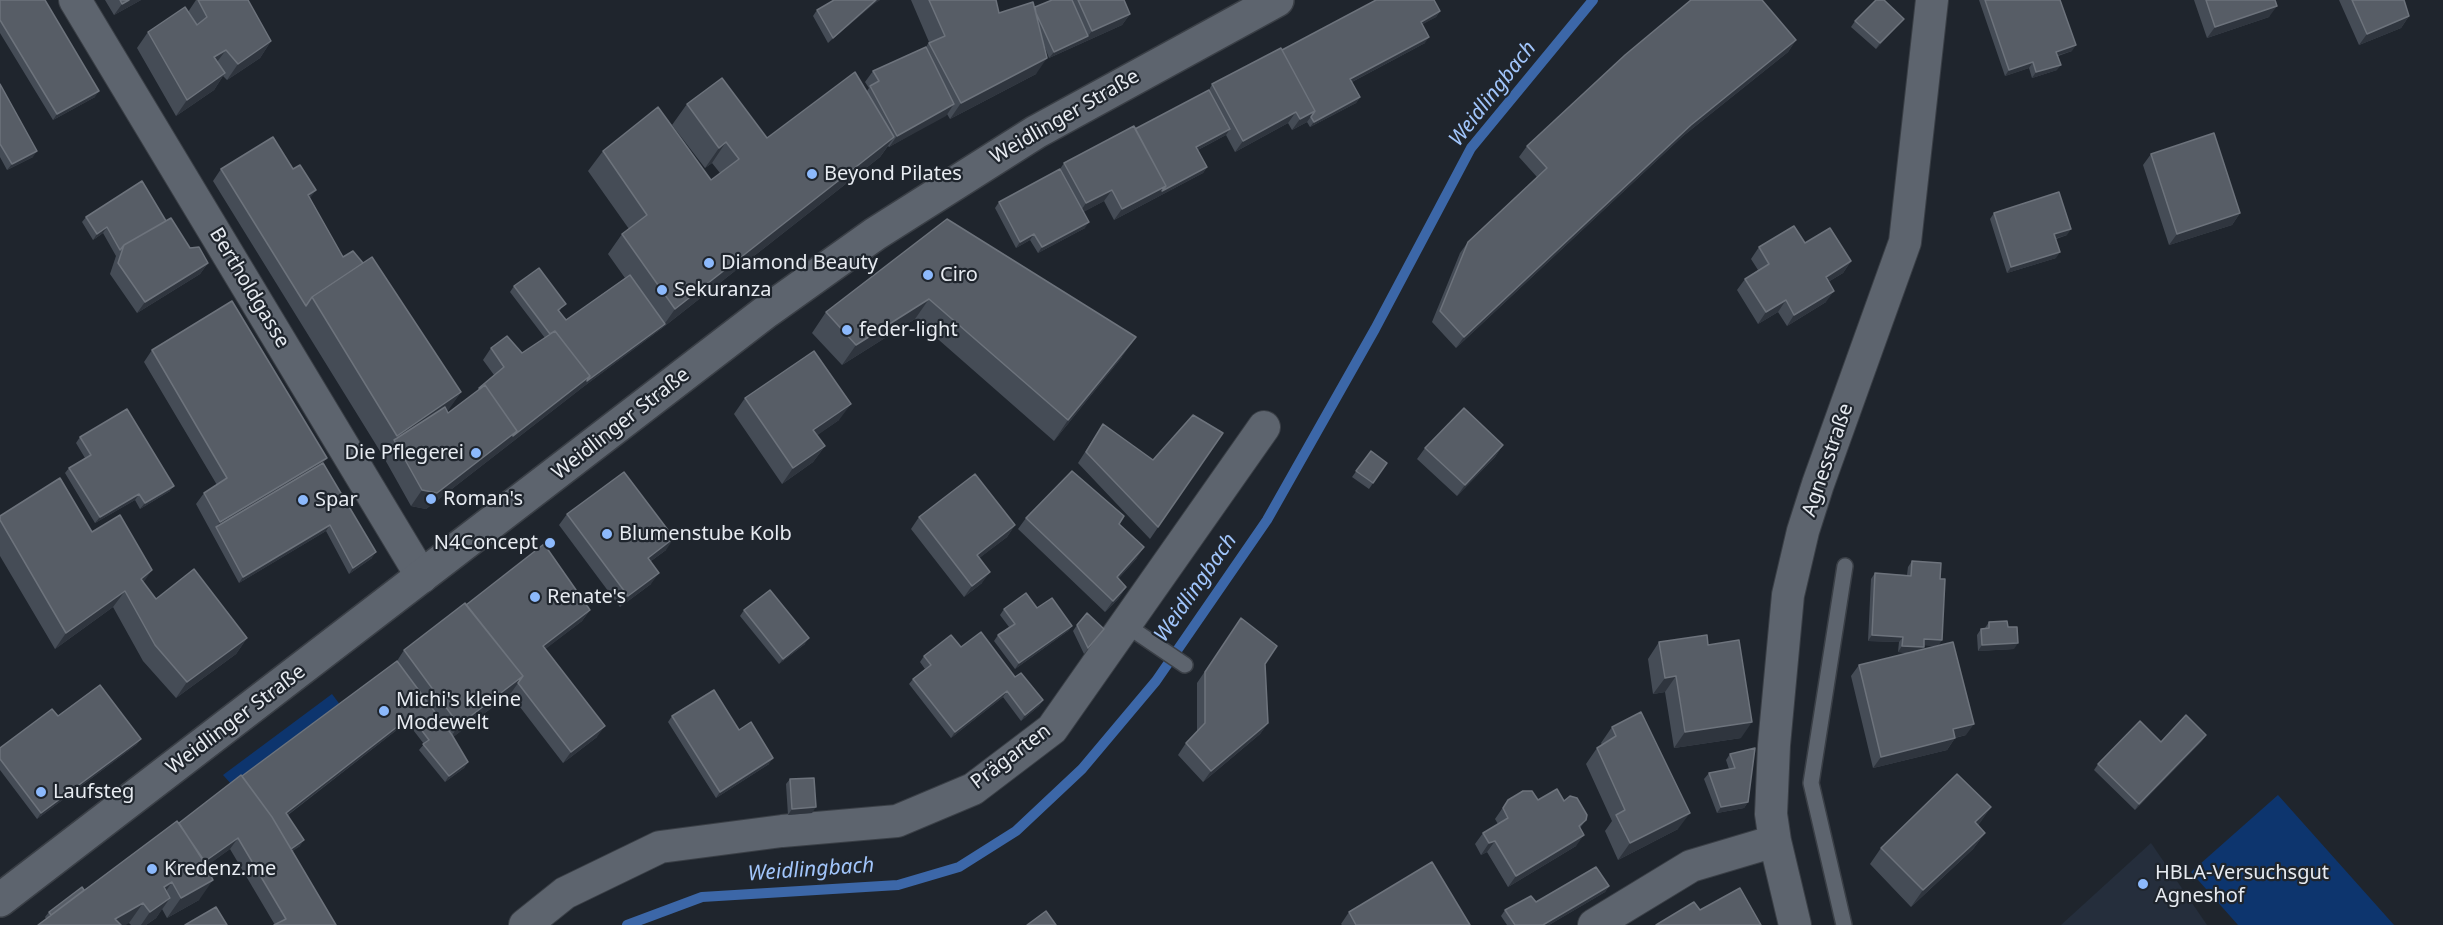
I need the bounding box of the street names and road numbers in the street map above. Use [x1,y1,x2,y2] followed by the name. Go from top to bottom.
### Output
[986,65,1144,169] street label: Weidlinger Straße
[204,224,294,352] street label: Bertholdgasse
[547,363,695,485] street label: Weidlinger Straße
[1797,400,1859,520] street label: Agnesstraße
[162,660,310,780] street label: Weidlinger Straße
[966,719,1056,795] street label: Prägarten

